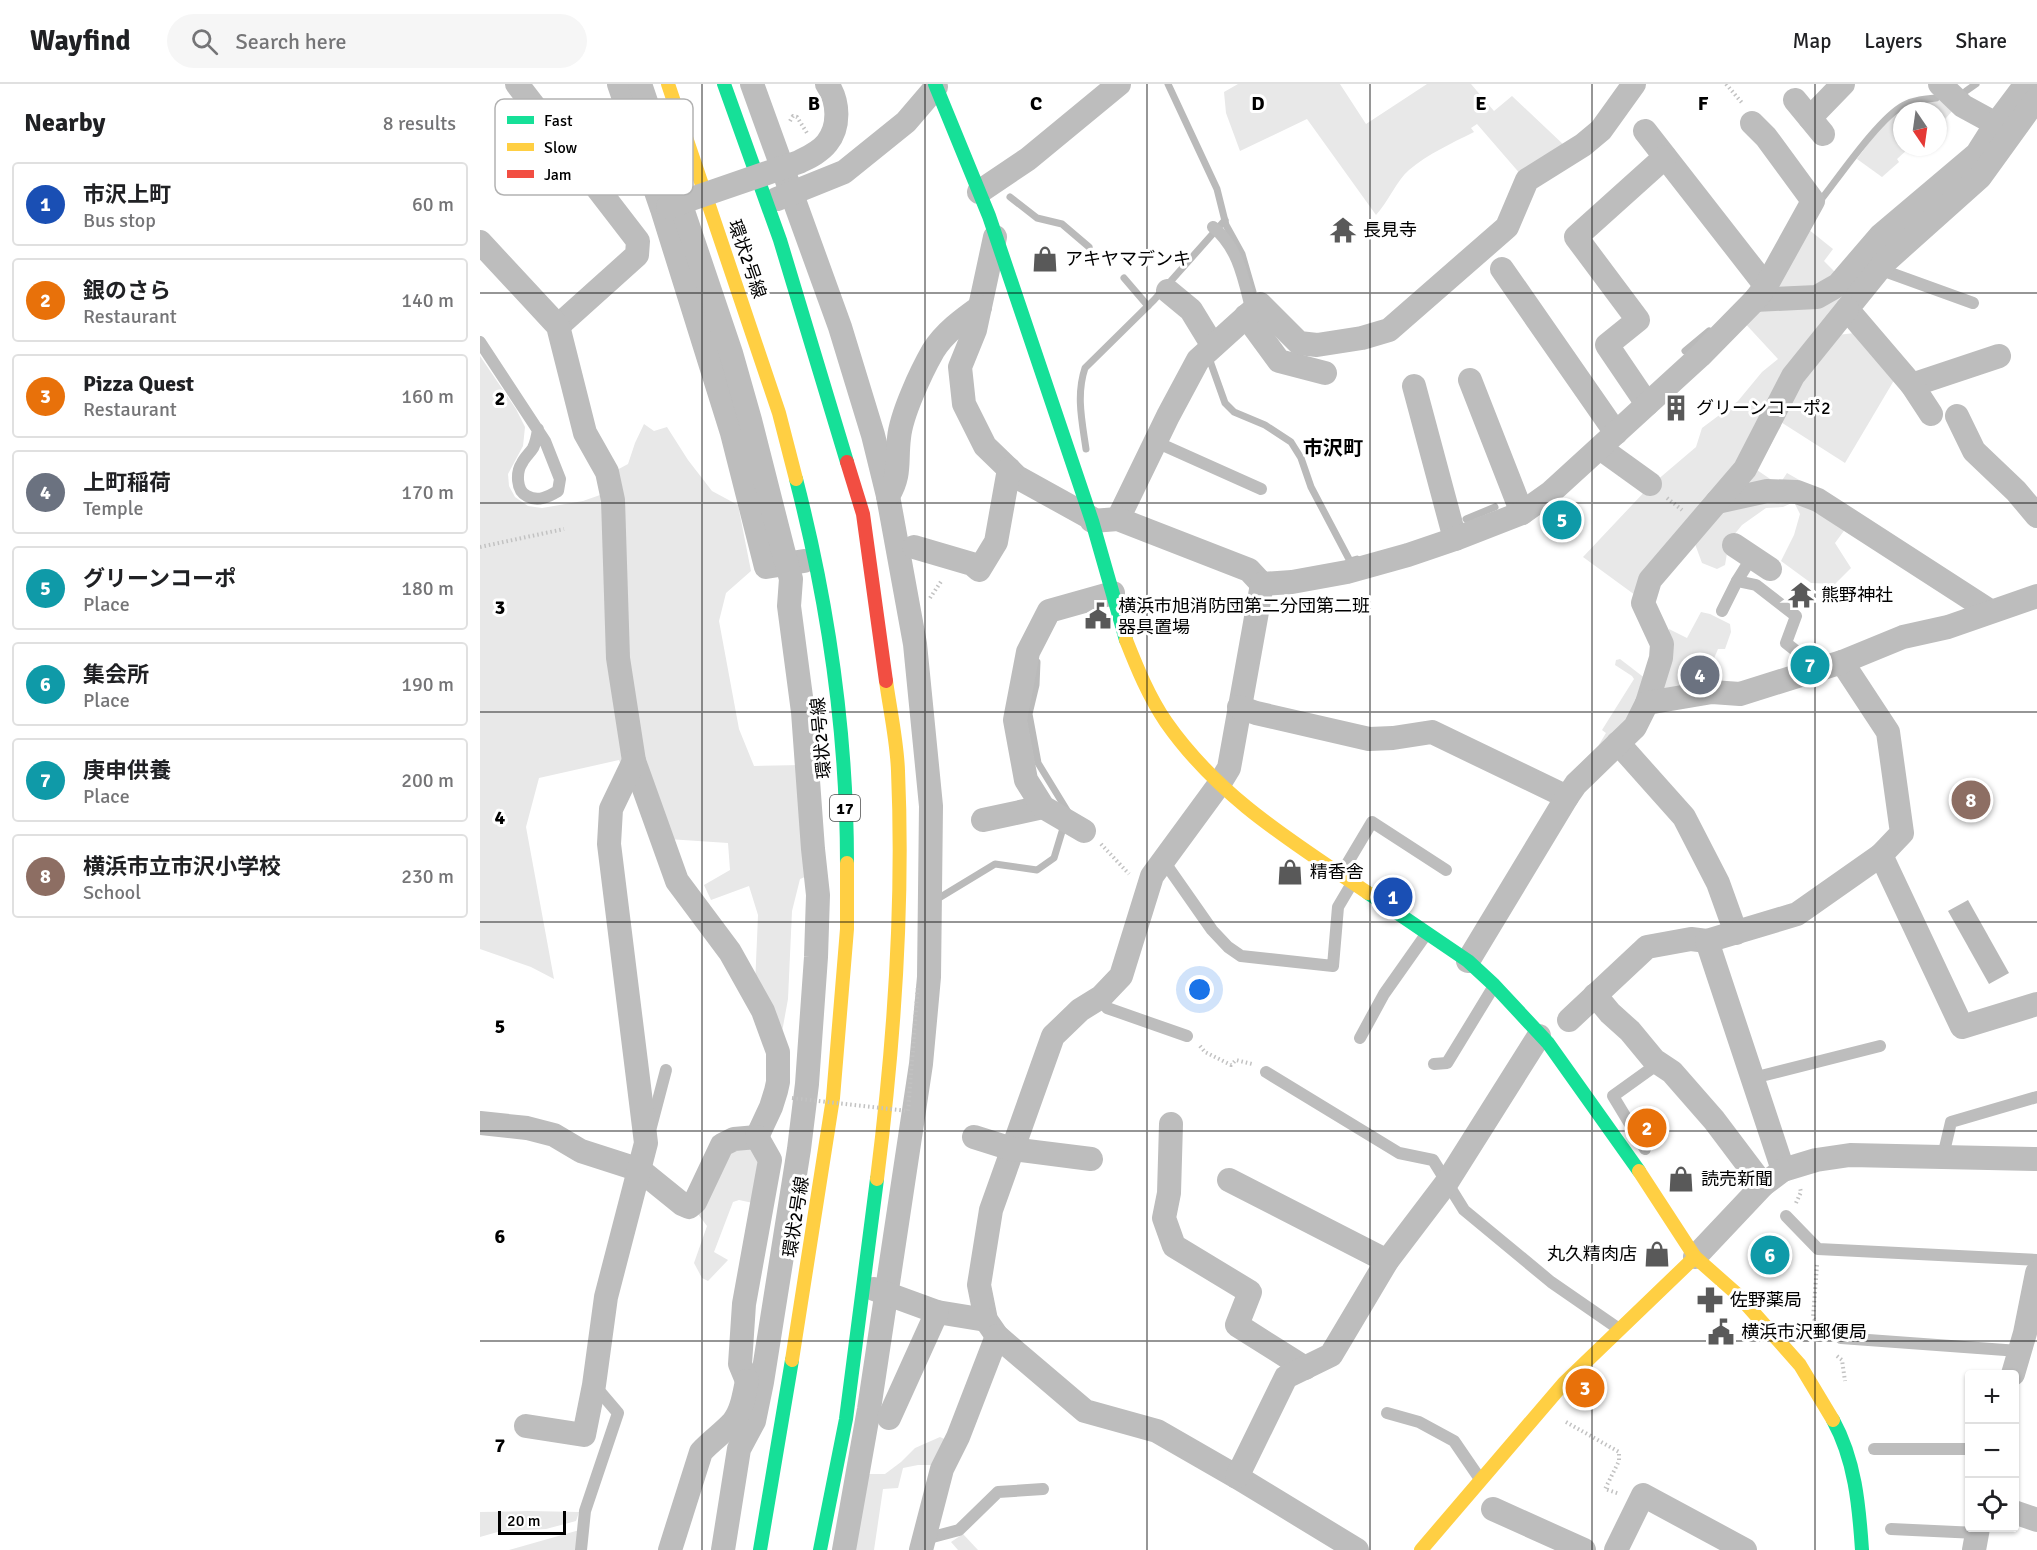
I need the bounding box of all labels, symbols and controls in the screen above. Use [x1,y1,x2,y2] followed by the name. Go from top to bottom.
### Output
[167,14,587,68] search box
[30,24,131,58] text: Wayfind
[188,25,221,58] icon: search
[236,28,347,55] text: Search here
[1793,28,1831,54] text: Map
[1864,28,1922,54] text: Layers
[1955,28,2007,54] text: Share
[808,91,820,116] text: B
[1030,91,1042,116] text: C
[1251,91,1265,116] text: D
[1475,91,1487,116] text: E
[1698,91,1709,116] text: F
[495,99,693,195] legend
[1893,102,1947,156] north arrow
[24,107,105,139] text: Nearby
[383,111,456,136] text: 8 results
[544,111,573,131] text: Fast
[544,138,578,158] text: Slow
[544,165,572,185] text: Jam
[83,181,171,208] text: 市沢上町
[40,192,51,217] text: 1
[412,192,454,217] text: 60 m
[83,208,156,233] text: Bus stop
[1328,215,1358,245] temple icon: 長見寺
[723,217,771,301] street label: 環状2号線
[1363,219,1417,241] place label: 長見寺
[1030,244,1060,274] shop icon: アキヤマデンキ
[1065,248,1191,270] place label: アキヤマデンキ
[83,277,171,304] text: 銀のさら
[40,288,51,313] text: 2
[401,288,454,313] text: 140 m
[83,304,177,329] text: Restaurant
[83,370,194,397] text: Pizza Quest
[40,384,51,409] text: 3
[401,384,454,409] text: 160 m
[495,386,505,411] text: 2
[1661,393,1691,423] building icon: グリーンコーポ2
[83,397,177,422] text: Restaurant
[1696,397,1831,419] place label: グリーンコーポ2
[1303,436,1363,461] district label: 市沢町
[83,469,171,496] text: 上町稲荷
[40,480,51,505] text: 4
[401,480,454,505] text: 170 m
[83,496,143,521] text: Temple
[1542,498,1582,542] pin: 5
[83,565,236,592] text: グリーンコーポ
[40,576,51,601] text: 5
[401,576,454,601] text: 180 m
[1786,580,1816,610] temple icon: 熊野神社
[1821,584,1893,606] place label: 熊野神社
[83,592,130,617] text: Place
[495,595,505,620] text: 3
[1118,595,1370,638] place label: 横浜市旭消防団第二分団第二班 器具置場
[1083,601,1113,631] public building icon: 横浜市旭消防団第二分団第二班 器具置場
[1790,642,1830,688] pin: 7
[1680,652,1720,698] pin: 4
[83,661,149,688] text: 集会所
[40,672,51,697] text: 6
[401,672,454,697] text: 190 m
[83,688,130,713] text: Place
[806,696,836,780] street label: 環状2号線
[83,757,171,784] text: 庚申供養
[40,768,51,793] text: 7
[401,768,454,793] text: 200 m
[1952,778,1990,822] pin: 8
[83,784,130,809] text: Place
[830,795,860,821] road number: 17
[495,805,506,830] text: 4
[83,853,281,880] text: 横浜市立市沢小学校
[1275,857,1305,887] shop icon: 精香舎
[1310,861,1364,883] place label: 精香舎
[40,864,51,889] text: 8
[401,864,454,889] text: 230 m
[1374,874,1412,920] pin: 1
[83,880,141,905] text: School
[1185,975,1214,1004] your location
[495,1014,505,1039] text: 5
[1628,1106,1666,1150] pin: 2
[1666,1164,1696,1194] shop icon: 読売新聞
[1701,1168,1773,1190] place label: 読売新聞
[779,1175,813,1259] street label: 環状2号線
[495,1224,506,1249] text: 6
[1750,1232,1790,1278] pin: 6
[1642,1239,1672,1269] shop icon: 丸久精肉店
[1547,1243,1637,1265] place label: 丸久精肉店
[1695,1285,1725,1315] pharmacy icon: 佐野薬局
[1730,1289,1802,1311] place label: 佐野薬局
[1706,1317,1736,1347] public building icon: 横浜市沢郵便局
[1741,1321,1867,1343] place label: 横浜市沢郵便局
[1566,1366,1604,1410] pin: 3
[1965,1370,2019,1532] map controls
[1965,1370,2019,1424] button: +
[1965,1424,2019,1478] button: −
[495,1433,506,1458] text: 7
[1965,1478,2019,1532] button: locate
[498,1508,566,1536] scale bar
[507,1511,541,1531] text: 20 m

